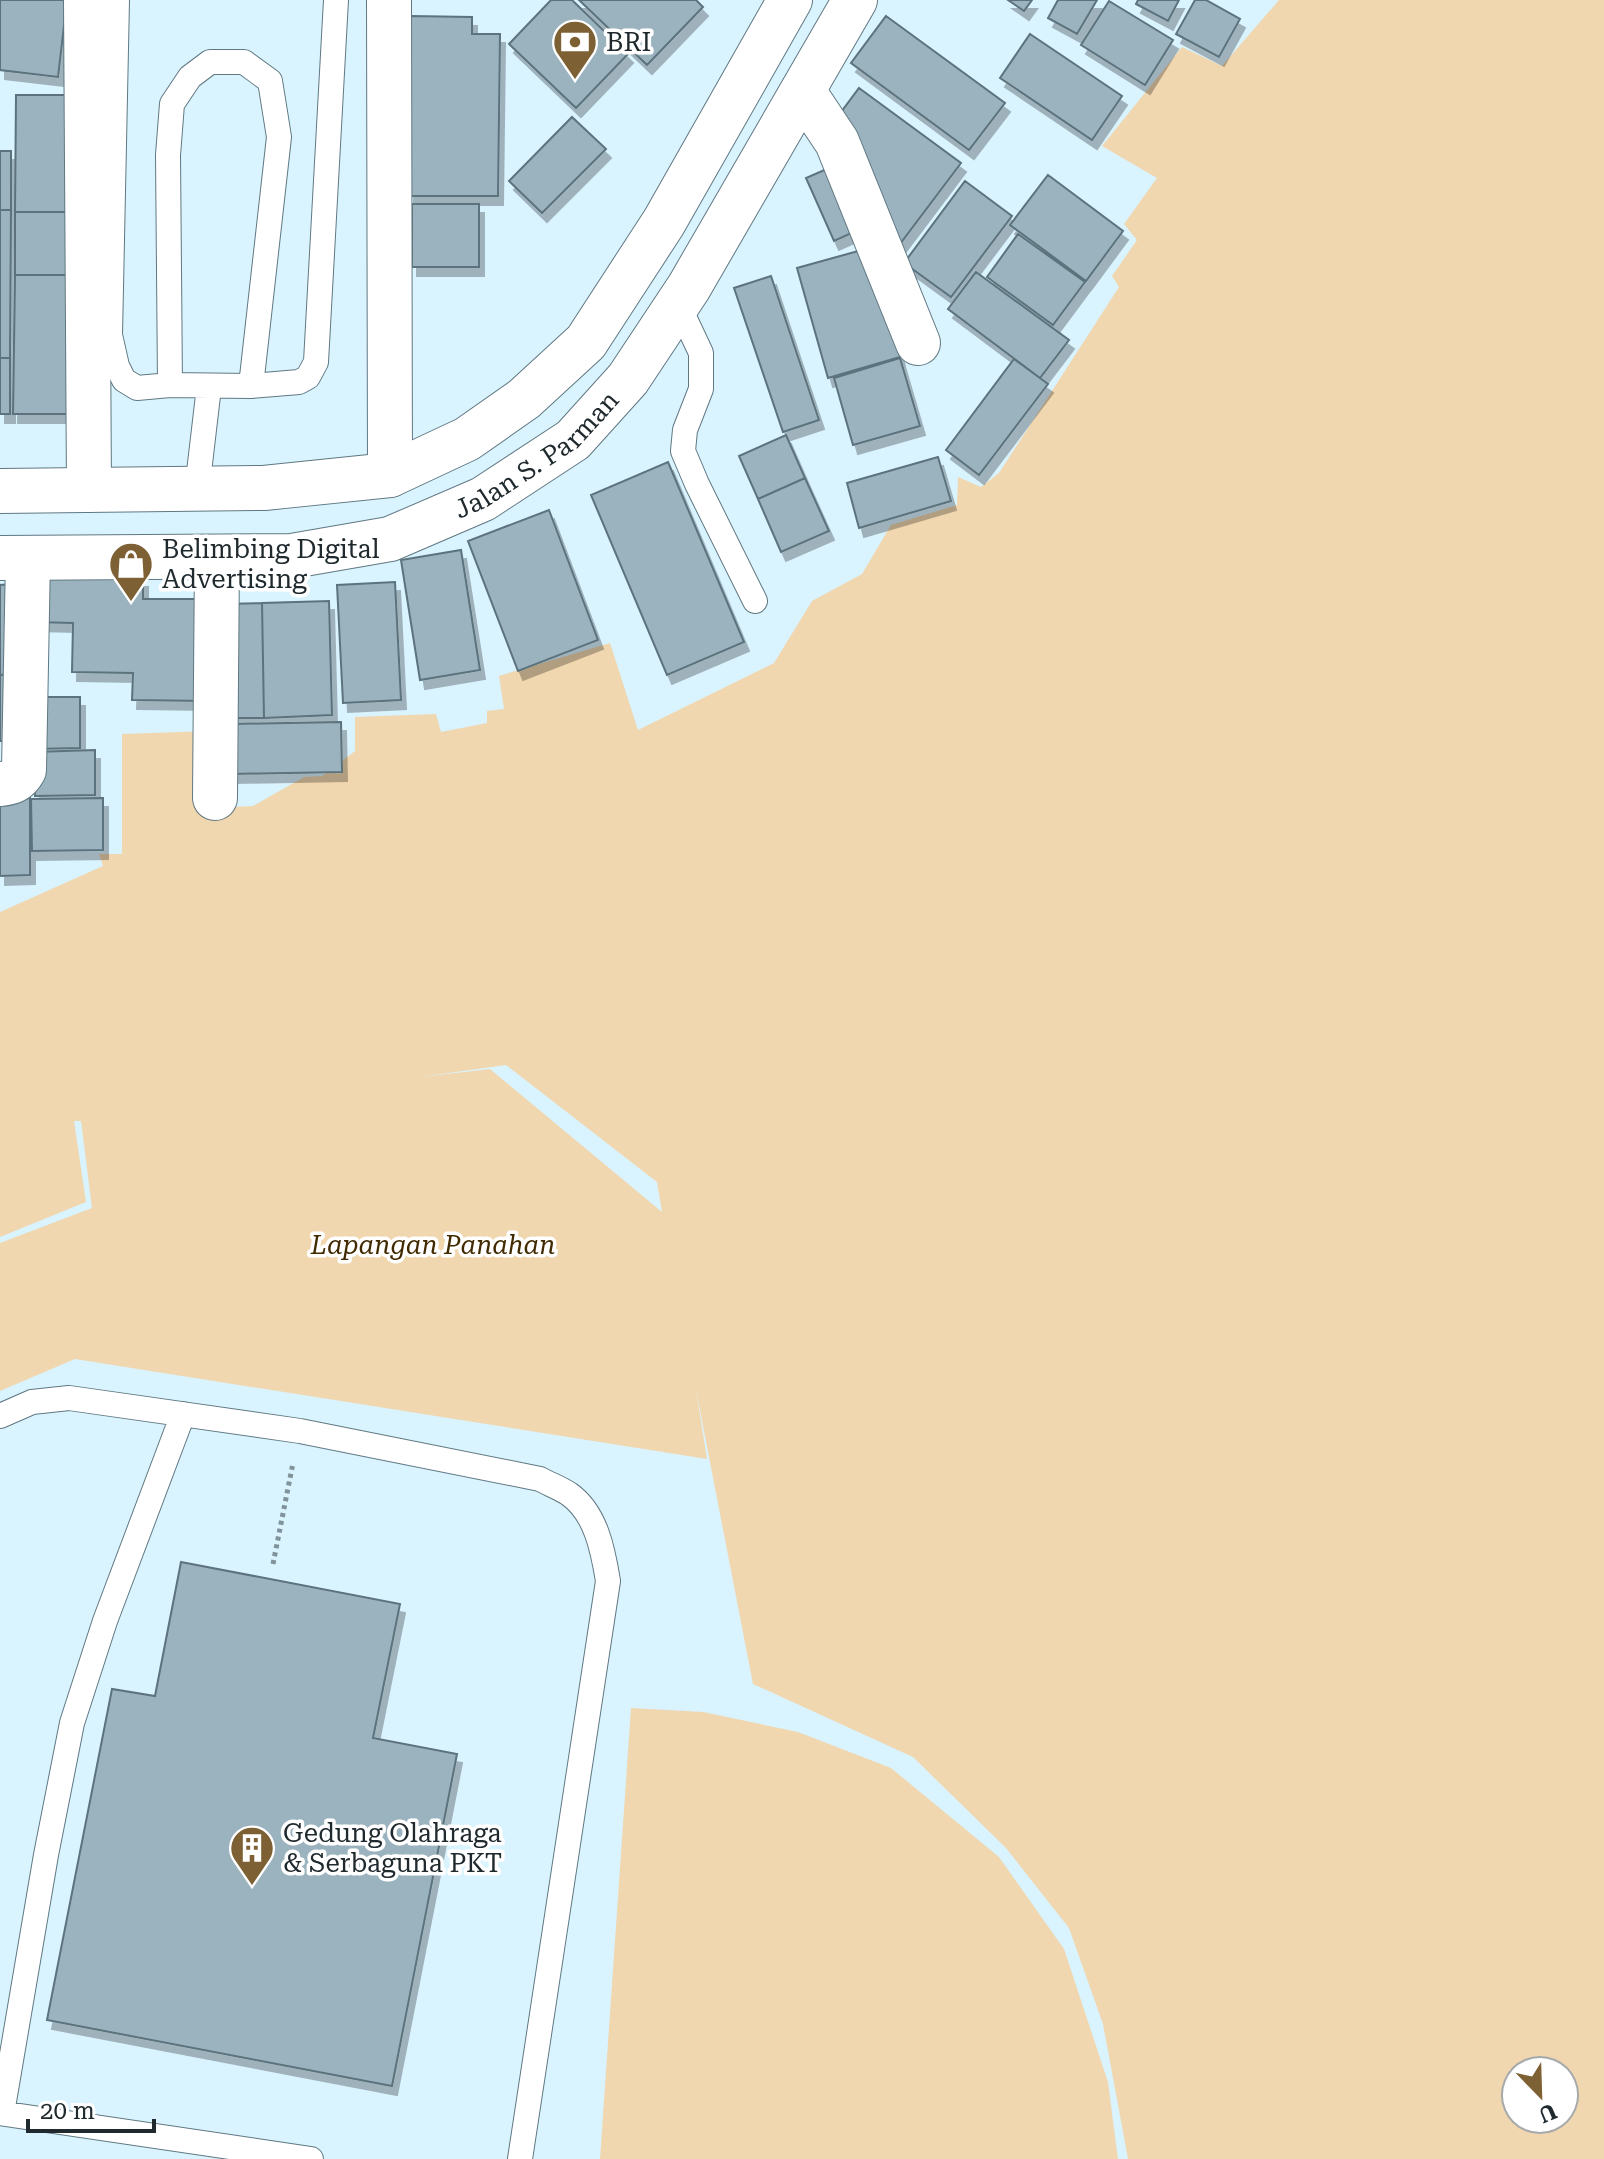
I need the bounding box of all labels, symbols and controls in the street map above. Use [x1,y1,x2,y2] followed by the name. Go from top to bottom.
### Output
[551,18,599,81] bank icon: BRI
[606,27,651,57] place label: BRI
[450,385,625,525] street label: Jalan S. Parman
[162,534,380,594] place label: Belimbing Digital Advertising
[107,540,155,603] shop icon: Belimbing Digital Advertising
[310,1230,555,1260] park label: Lapangan Panahan
[283,1818,502,1878] place label: Gedung Olahraga & Serbaguna PKT
[228,1824,276,1887] building icon: Gedung Olahraga & Serbaguna PKT
[1500,2055,1580,2135] north arrow
[28,2083,154,2133] scale bar
[40,2097,95,2125] text: 20 m
[1535,2098,1560,2128] text: U

